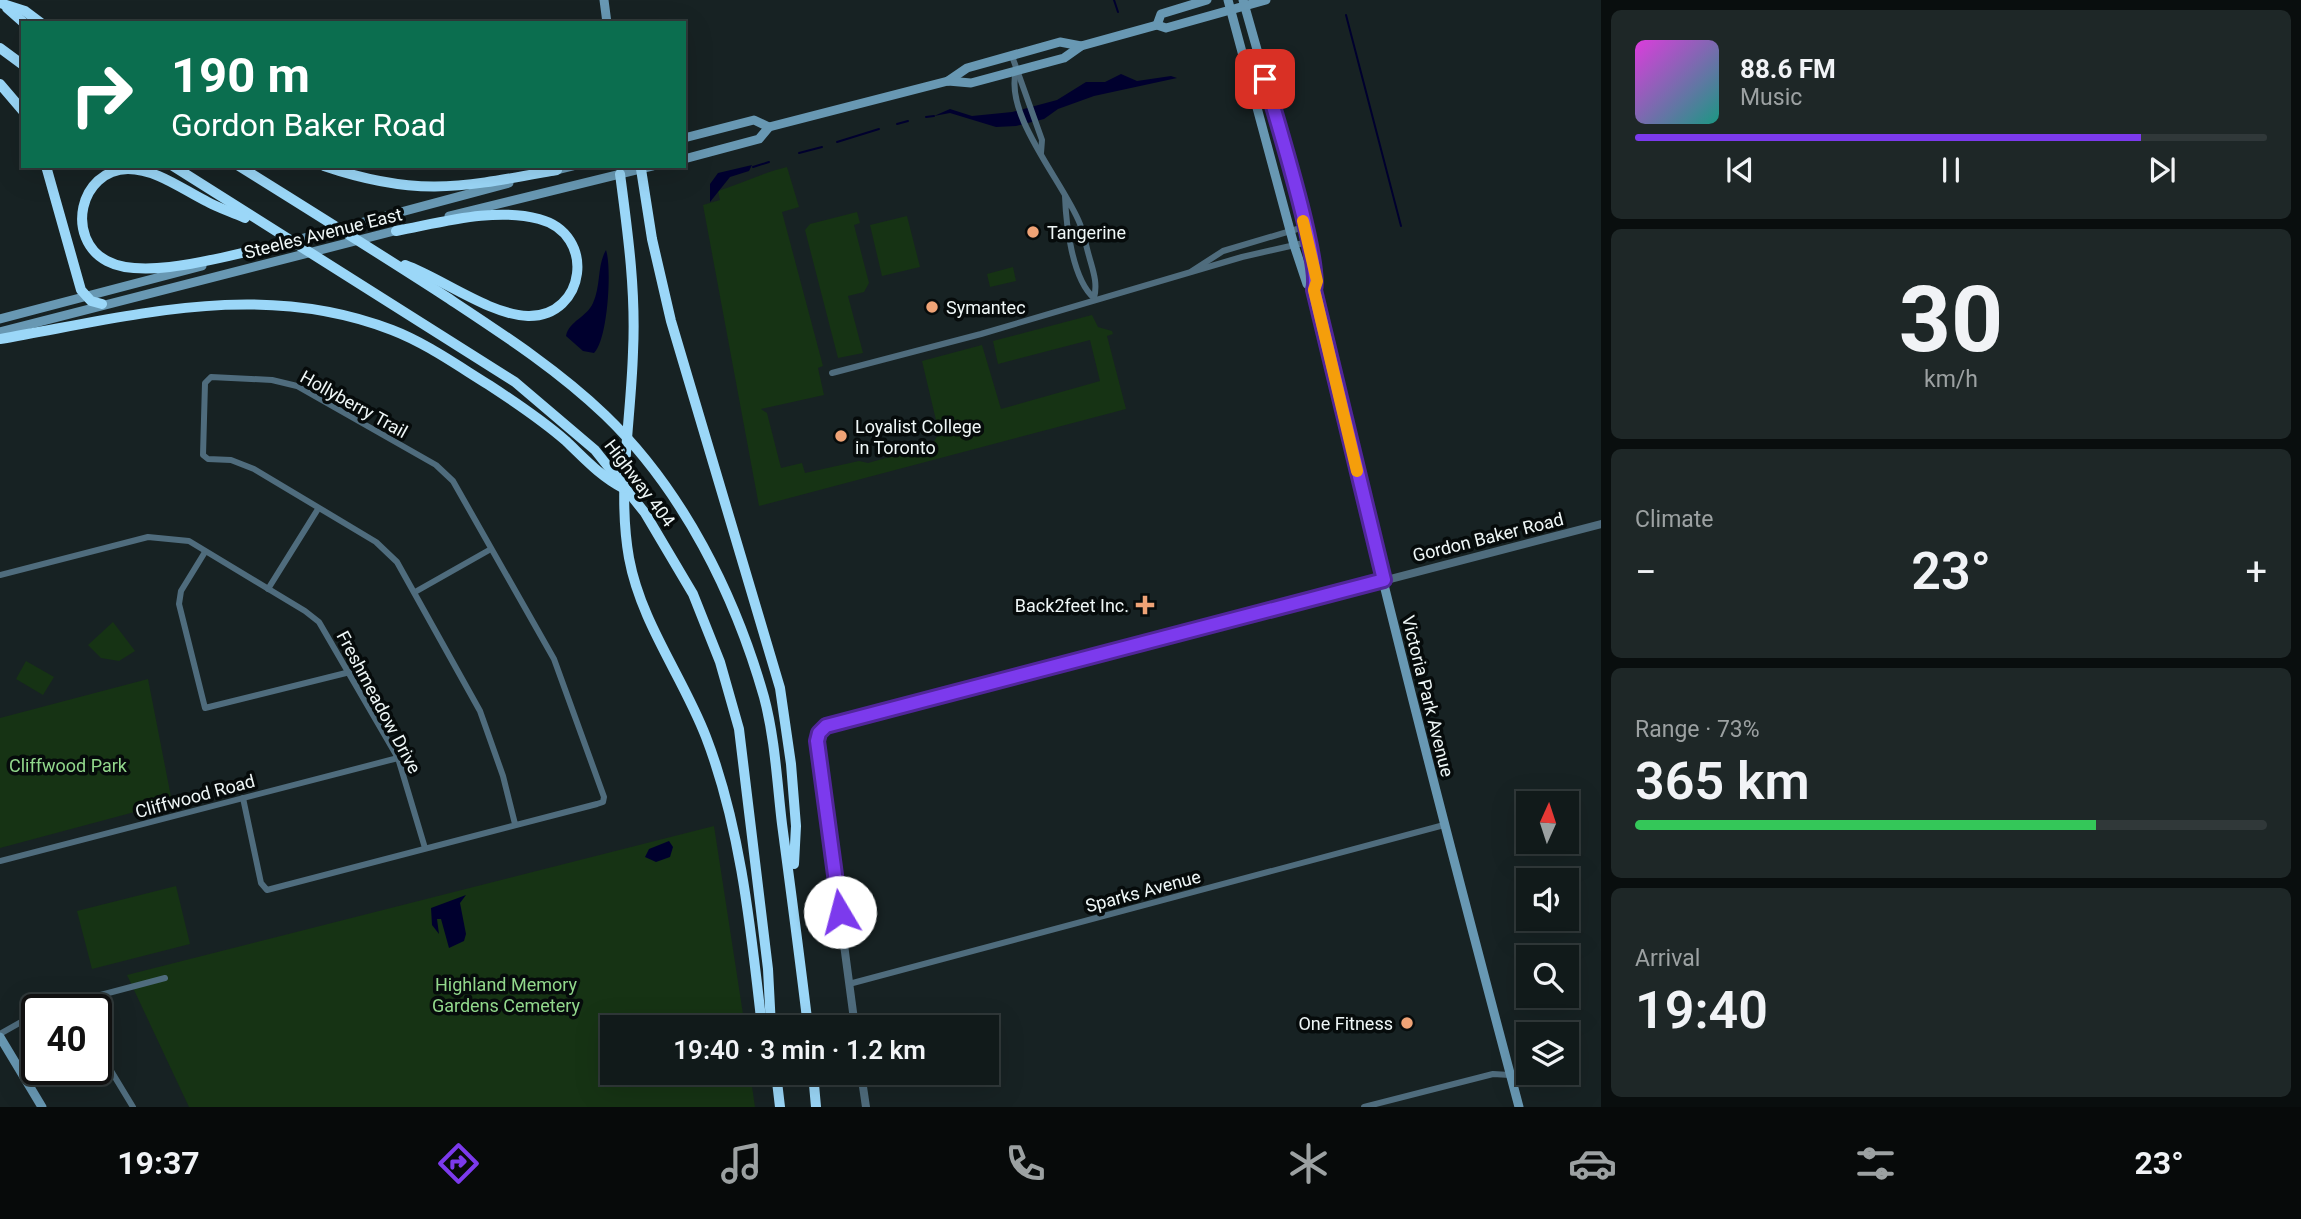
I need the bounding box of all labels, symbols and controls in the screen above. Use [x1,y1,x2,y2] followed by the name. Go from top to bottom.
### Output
[171,47,310,104] text: 190 m
[56,49,147,140] icon: right
[1235,49,1295,109] pin
[1740,54,1836,84] text: 88.6 FM
[1246,60,1284,98] icon: arrive
[1740,84,1802,111] text: Music
[171,106,446,144] text: Gordon Baker Road
[1721,151,1759,189] icon: previous
[1932,151,1970,189] icon: pause
[2143,151,2181,189] icon: next
[242,203,404,263] street label: Steeles Avenue East
[1047,222,1126,243] place label: Tangerine
[1025,224,1041,240] marker: Tangerine
[1899,267,2003,373] text: 30
[946,297,1026,318] place label: Symantec
[924,299,940,315] marker: Symantec
[297,366,411,442] street label: Hollyberry Trail
[1924,366,1978,393] text: km/h
[855,416,981,458] place label: Loyalist College in Toronto
[833,428,849,444] marker: Loyalist College in Toronto
[600,435,680,531] street label: Highway 404
[1635,506,1714,533] text: Climate
[1410,508,1566,566] street label: Gordon Baker Road
[1911,541,1991,602] text: 23°
[1635,550,1657,594] text: −
[2245,550,2267,594] text: +
[1015,595,1129,616] place label: Back2feet Inc.
[1135,595,1155,615] marker: Back2feet Inc.
[1398,613,1458,779] street label: Victoria Park Avenue
[333,627,425,777] street label: Freshmeadow Drive
[1635,716,1760,743] text: Range · 73%
[1635,751,1810,812] text: 365 km
[9,755,128,776] park label: Cliffwood Park
[133,770,257,822] street label: Cliffwood Road
[1516,791,1578,854] north arrow
[1516,791,1579,1085] map controls
[1083,866,1203,916] street label: Sparks Avenue
[1516,868,1579,931] button: sound
[803,875,877,949] position arrow
[1516,945,1579,1008] button: search
[1635,945,1700,972] text: Arrival
[432,974,581,1016] park label: Highland Memory Gardens Cemetery
[1635,980,1768,1041] text: 19:40
[21,994,112,1085] speed limit sign: 40
[1298,1013,1393,1034] place label: One Fitness
[1399,1015,1415,1031] marker: One Fitness
[1516,1022,1579,1085] button: layers
[673,1035,926,1065] text: 19:40 · 3 min · 1.2 km
[434,1139,483,1188] icon: directions
[717,1139,766,1188] icon: music
[1001,1139,1050,1188] icon: phone
[1284,1139,1333,1188] icon: climate
[1568,1139,1617,1188] icon: car
[1851,1139,1900,1188] icon: filters
[117,1144,200,1182] text: 19:37
[2135,1144,2184,1182] text: 23°

